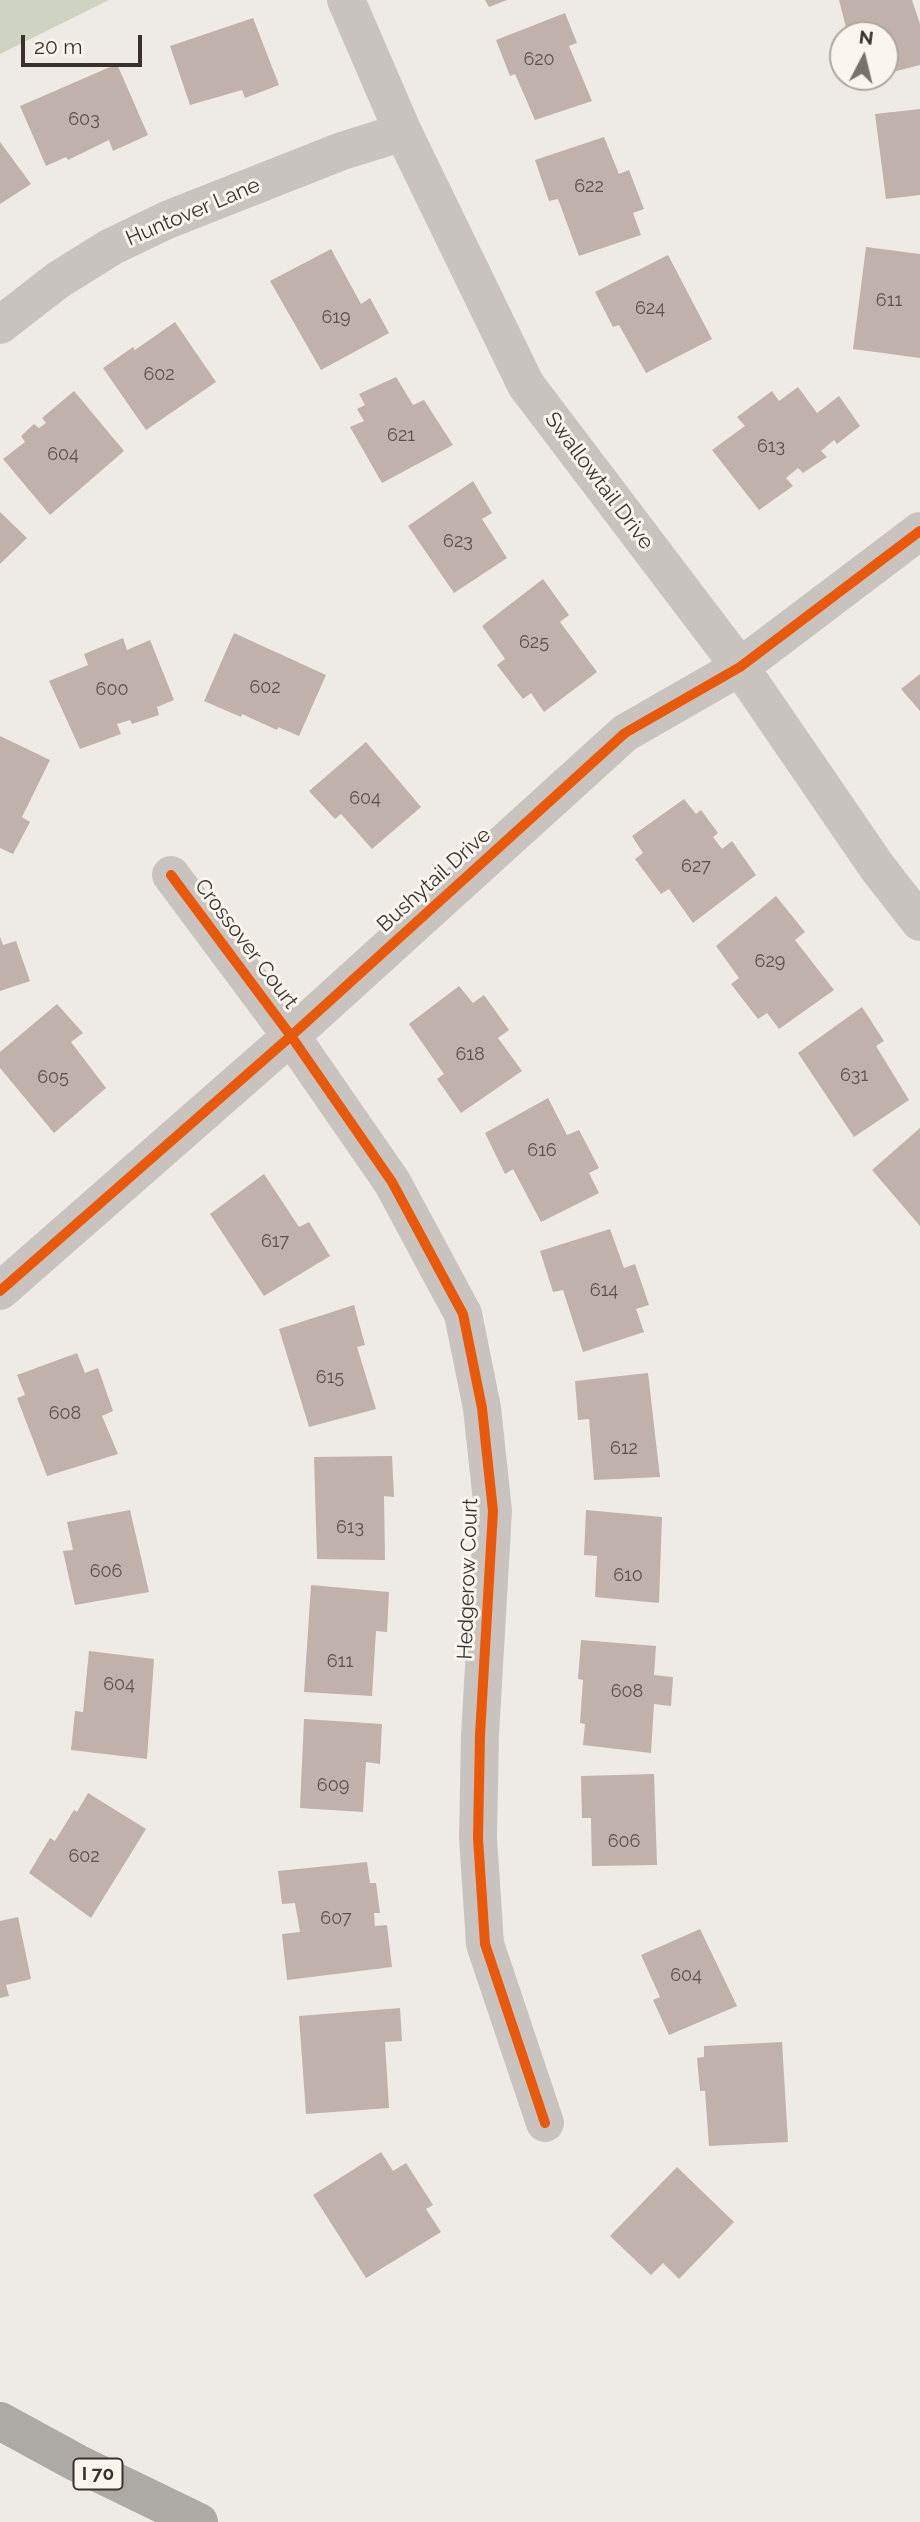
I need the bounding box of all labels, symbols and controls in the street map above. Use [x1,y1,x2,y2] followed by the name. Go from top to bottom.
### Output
[24,21,145,65] scale bar
[829,21,899,91] north arrow
[858,25,875,49] text: N
[34,34,82,59] text: 20 m
[523,49,555,71] house number: 620
[68,109,100,131] house number: 603
[122,172,264,252] street label: Huntover Lane
[574,176,604,198] house number: 622
[876,290,902,312] house number: 611
[635,298,665,320] house number: 624
[321,307,351,329] house number: 619
[143,364,175,386] house number: 602
[539,407,659,555] street label: Swallowtail Drive
[387,425,415,447] house number: 621
[757,436,785,458] house number: 613
[47,444,79,466] house number: 604
[443,531,473,553] house number: 623
[519,632,549,654] house number: 625
[249,677,281,699] house number: 602
[96,679,128,701] house number: 600
[349,788,381,810] house number: 604
[372,822,496,938] street label: Bushytail Drive
[681,856,711,878] house number: 627
[189,874,303,1014] street label: Crossover Court
[755,951,785,973] house number: 629
[455,1044,485,1066] house number: 618
[840,1065,868,1087] house number: 631
[37,1067,69,1089] house number: 605
[527,1140,557,1162] house number: 616
[261,1231,289,1253] house number: 617
[590,1280,618,1302] house number: 614
[316,1367,344,1389] house number: 615
[49,1403,81,1425] house number: 608
[610,1438,638,1460] house number: 612
[453,1498,483,1660] street label: Hedgerow Court
[336,1517,364,1539] house number: 613
[90,1561,122,1583] house number: 606
[613,1565,643,1587] house number: 610
[327,1651,353,1673] house number: 611
[103,1674,135,1696] house number: 604
[611,1681,643,1703] house number: 608
[317,1775,349,1797] house number: 609
[608,1831,640,1853] house number: 606
[68,1846,100,1868] house number: 602
[320,1908,352,1930] house number: 607
[670,1965,702,1987] house number: 604
[74,2458,122,2490] road number: I 70

